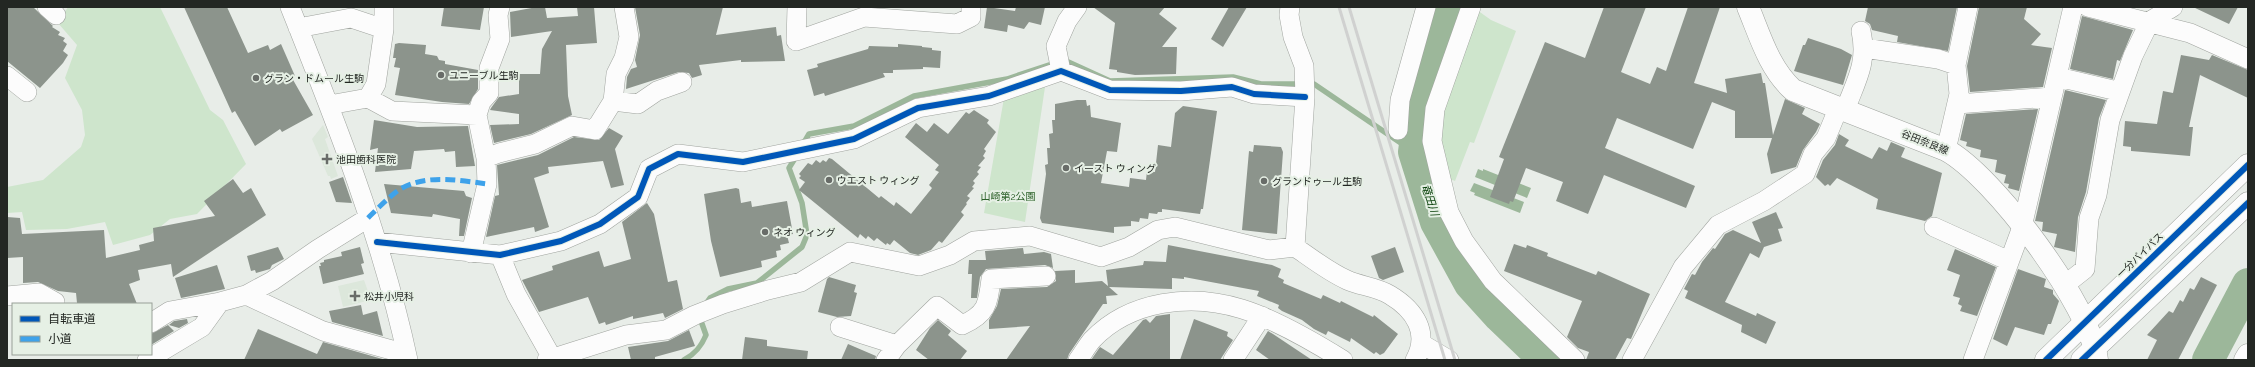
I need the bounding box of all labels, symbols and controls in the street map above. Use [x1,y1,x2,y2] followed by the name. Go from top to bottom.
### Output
[436,70,446,80] marker: ユニーブル生駒
[449,70,518,81] place label: ユニーブル生駒
[251,73,261,83] marker: グラン・ドムール生駒
[264,73,364,84] place label: グラン・ドムール生駒
[1900,128,1950,156] street label: 谷田奈良線
[321,153,333,165] marker: 池田歯科医院
[336,154,396,165] place label: 池田歯科医院
[1061,163,1071,173] marker: イースト ウィング
[1074,163,1156,174] place label: イースト ウィング
[824,175,834,185] marker: ウエスト ウィング
[837,175,920,186] place label: ウエスト ウィング
[1259,176,1269,186] marker: グランドゥール生駒
[1272,176,1362,187] place label: グランドゥール生駒
[1419,182,1442,219] water label: 竜田川
[980,191,1036,202] park label: 山崎第2公園
[760,227,770,237] marker: ネオ ウィング
[773,227,836,238] place label: ネオ ウィング
[2115,230,2165,280] street label: 一分バイパス
[349,290,361,302] marker: 松井小児科
[364,291,414,302] place label: 松井小児科
[12,303,152,355] legend
[48,312,96,326] text: 自転車道
[48,332,72,346] text: 小道

